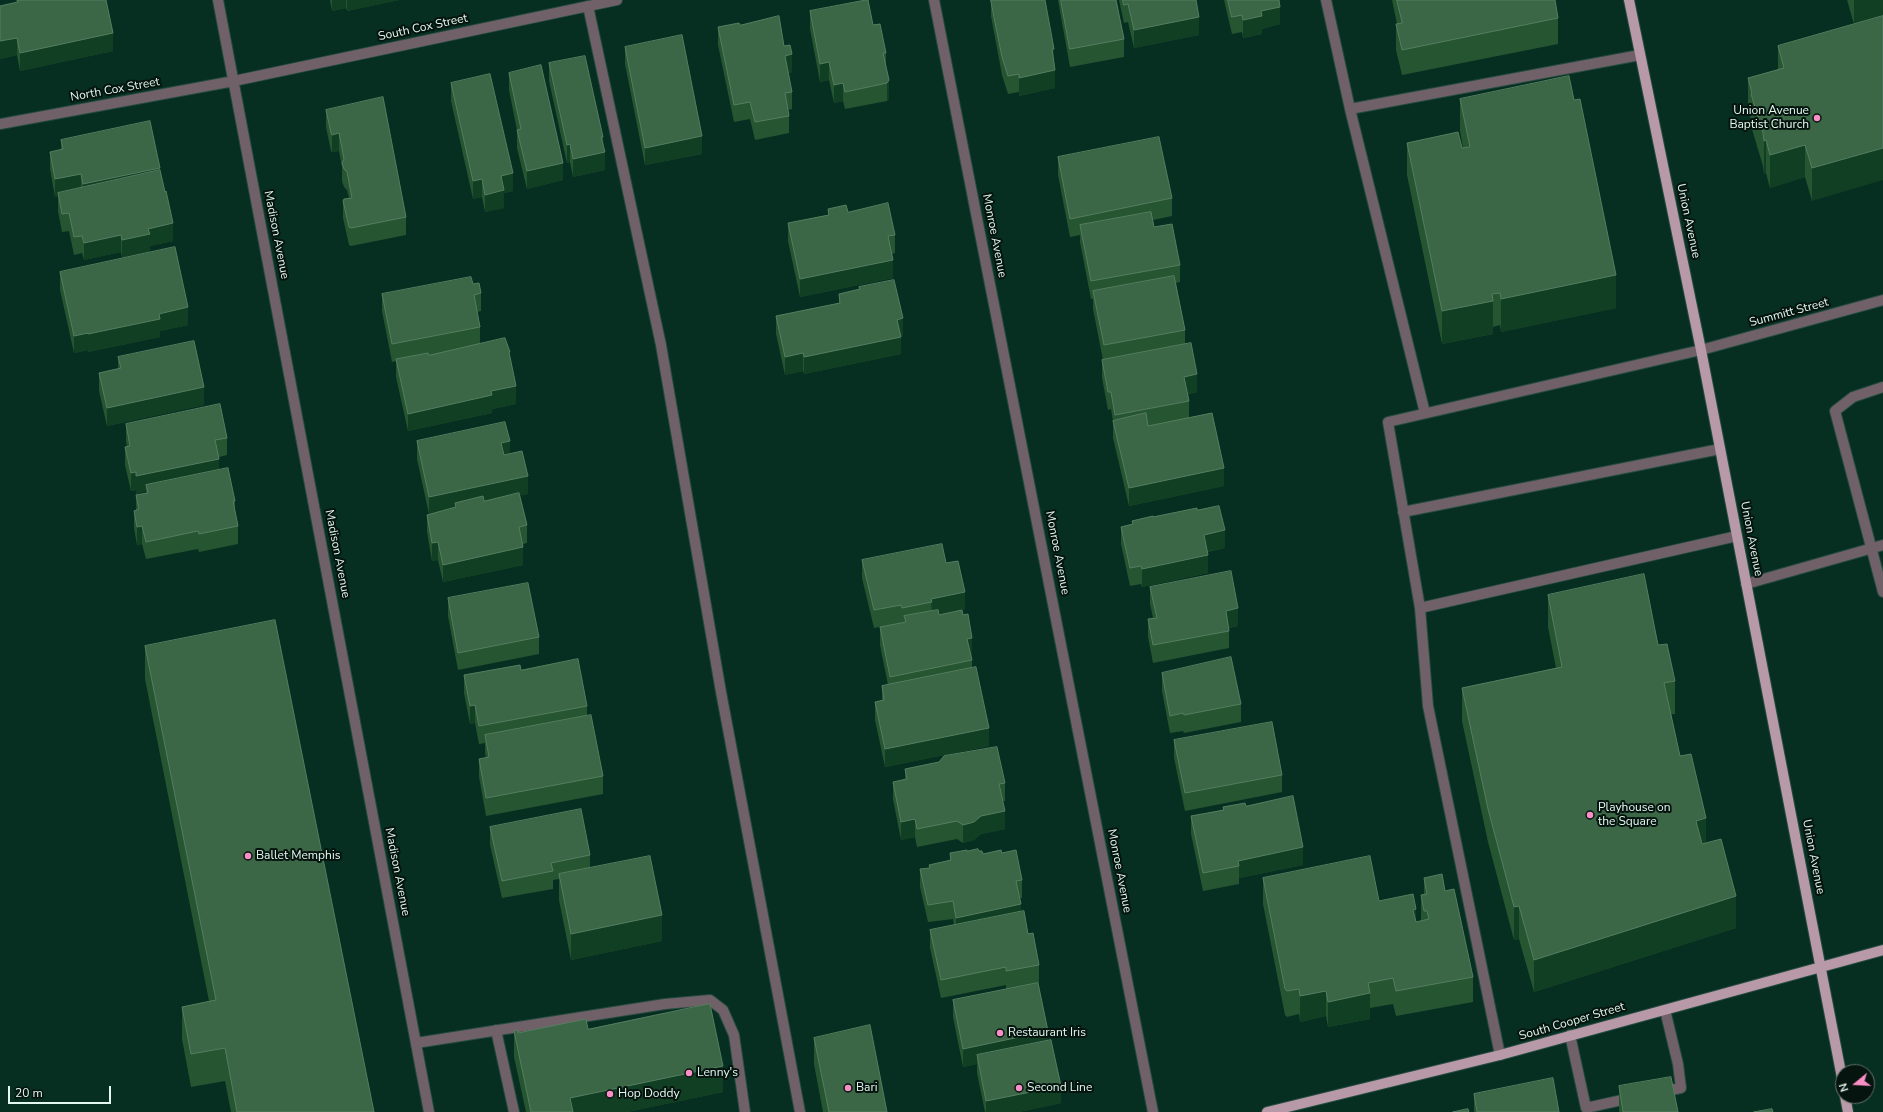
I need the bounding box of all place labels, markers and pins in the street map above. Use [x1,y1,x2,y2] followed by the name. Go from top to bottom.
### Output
[1729,104,1809,132] place label: Union Avenue Baptist Church
[1812,113,1822,123] marker: Union Avenue Baptist Church
[1598,801,1671,829] place label: Playhouse on the Square
[1585,810,1595,820] marker: Playhouse on the Square
[256,849,340,863] place label: Ballet Memphis
[243,851,253,861] marker: Ballet Memphis
[1008,1026,1086,1040] place label: Restaurant Iris
[995,1028,1005,1038] marker: Restaurant Iris
[697,1066,738,1080] place label: Lenny's
[684,1068,694,1078] marker: Lenny's
[856,1081,878,1095] place label: Bari
[1027,1081,1092,1095] place label: Second Line
[843,1083,853,1093] marker: Bari
[1014,1083,1024,1093] marker: Second Line
[618,1087,680,1101] place label: Hop Doddy
[605,1089,615,1099] marker: Hop Doddy

